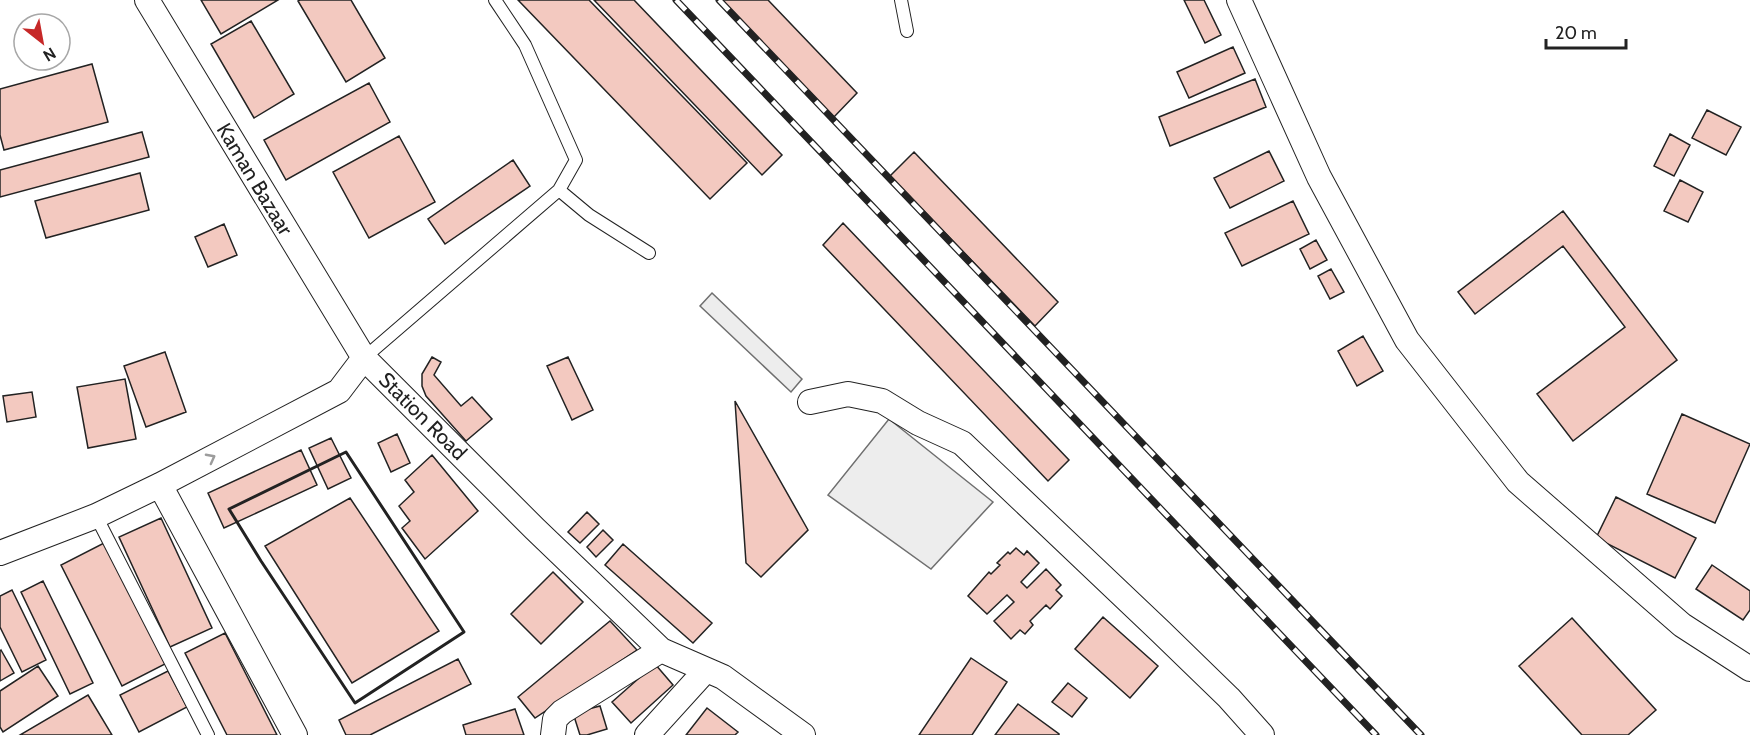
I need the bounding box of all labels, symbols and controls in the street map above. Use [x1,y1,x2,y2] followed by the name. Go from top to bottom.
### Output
[12,12,72,72] north arrow
[1546,12,1626,50] scale bar
[1555,22,1597,44] text: 20 m
[40,43,59,65] text: N
[212,118,298,240] street label: Kaman Bazaar
[374,367,472,465] street label: Station Road
[205,454,216,465] one-way arrow

